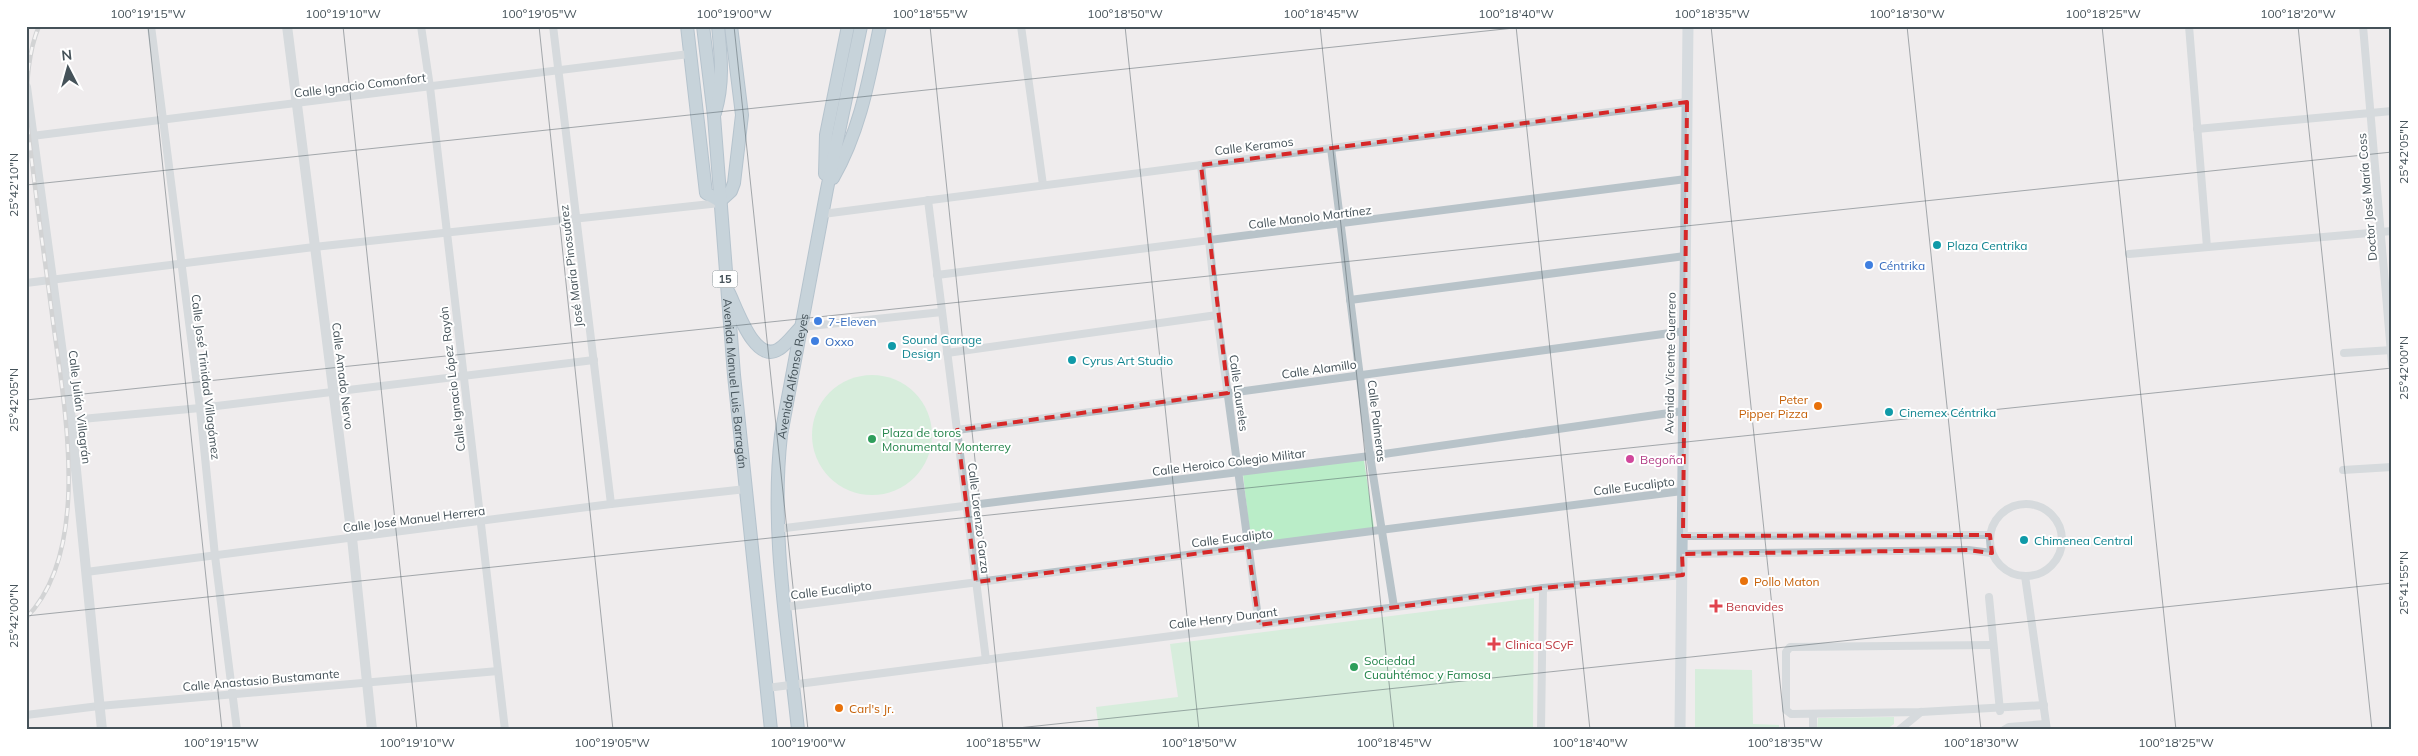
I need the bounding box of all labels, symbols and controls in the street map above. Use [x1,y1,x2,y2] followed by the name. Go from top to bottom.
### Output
[110,6,186,21] text: 100°19'15"W
[305,6,381,21] text: 100°19'10"W
[501,6,577,21] text: 100°19'05"W
[696,6,772,21] text: 100°19'00"W
[892,6,968,21] text: 100°18'55"W
[1087,6,1163,21] text: 100°18'50"W
[1283,6,1359,21] text: 100°18'45"W
[1478,6,1554,21] text: 100°18'40"W
[1674,6,1750,21] text: 100°18'35"W
[1869,6,1945,21] text: 100°18'30"W
[2065,6,2141,21] text: 100°18'25"W
[2260,6,2336,21] text: 100°18'20"W
[42,42,92,92] north arrow
[60,46,73,65] text: N
[293,69,427,101] street label: Calle Ignacio Comonfort
[2396,120,2411,184] text: 25°42'05"N
[2354,132,2380,262] street label: Doctor José María Coss
[1214,134,1294,158] street label: Calle Keramos
[6,153,21,217] text: 25°42'10"N
[1248,202,1372,232] street label: Calle Manolo Martínez
[556,204,586,328] street label: José María Pinosuárez
[1947,238,2027,253] place label: Plaza Centrika
[1931,239,1943,251] marker: Plaza Centrika
[1879,258,1925,273] place label: Céntrika
[1863,259,1875,271] marker: Céntrika
[712,270,738,288] road number: 15
[1661,292,1679,434] street label: Avenida Vicente Guerrero
[188,293,224,461] street label: Calle José Trinidad Villagómez
[721,298,751,469] street label: Avenida Manuel Luis Barragán
[436,306,468,452] street label: Calle Ignacio López Rayón
[773,312,811,440] street label: Avenida Alfonso Reyes
[828,314,877,329] place label: 7-Eleven
[812,315,824,327] marker: 7-Eleven
[329,322,357,430] street label: Calle Amado Nervo
[902,332,982,361] place label: Sound Garage Design
[825,334,854,349] place label: Oxxo
[809,335,821,347] marker: Oxxo
[2396,336,2411,400] text: 25°42'00"N
[886,340,898,352] marker: Sound Garage Design
[66,349,94,465] street label: Calle Julián Villagrán
[1082,353,1173,368] place label: Cyrus Art Studio
[1066,354,1078,366] marker: Cyrus Art Studio
[1226,354,1252,432] street label: Calle Laureles
[1281,356,1358,382] street label: Calle Alamillo
[6,368,21,432] text: 25°42'05"N
[1365,379,1389,463] street label: Calle Palmeras
[1739,392,1809,421] place label: Peter Pipper Pizza
[1812,400,1824,412] marker: Peter Pipper Pizza
[1899,405,1996,420] place label: Cinemex Céntrika
[1883,406,1895,418] marker: Cinemex Céntrika
[882,425,1012,454] place label: Plaza de toros Monumental Monterrey
[866,433,878,445] marker: Plaza de toros Monumental Monterrey
[1151,445,1307,479] street label: Calle Heroico Colegio Militar
[1640,452,1683,467] place label: Begoña
[1624,453,1636,465] marker: Begoña
[965,462,993,574] street label: Calle Lorenzo Garza
[1593,474,1676,498] street label: Calle Eucalipto
[342,503,486,535] street label: Calle José Manuel Herrera
[1191,526,1274,550] street label: Calle Eucalipto
[2034,533,2133,548] place label: Chimenea Central
[2018,534,2030,546] marker: Chimenea Central
[2396,551,2411,615] text: 25°41'55"N
[1754,574,1820,589] place label: Pollo Maton
[1738,575,1750,587] marker: Pollo Maton
[790,578,873,602] street label: Calle Eucalipto
[6,584,21,648] text: 25°42'00"N
[1726,599,1784,614] place label: Benavides
[1710,600,1722,612] marker: Benavides
[1168,604,1278,632] street label: Calle Henry Dunant
[1487,637,1501,651] marker: Clinica SCyF
[1505,637,1574,652] place label: Clinica SCyF
[1364,653,1491,682] place label: Sociedad Cuauhtémoc y Famosa
[1348,661,1360,673] marker: Sociedad Cuauhtémoc y Famosa
[182,666,340,694] street label: Calle Anastasio Bustamante
[849,701,894,716] place label: Carl's Jr.
[833,702,845,714] marker: Carl's Jr.
[183,735,259,750] text: 100°19'15"W
[379,735,455,750] text: 100°19'10"W
[574,735,650,750] text: 100°19'05"W
[770,735,846,750] text: 100°19'00"W
[965,735,1041,750] text: 100°18'55"W
[1161,735,1237,750] text: 100°18'50"W
[1356,735,1432,750] text: 100°18'45"W
[1552,735,1628,750] text: 100°18'40"W
[1747,735,1823,750] text: 100°18'35"W
[1943,735,2019,750] text: 100°18'30"W
[2138,735,2214,750] text: 100°18'25"W

